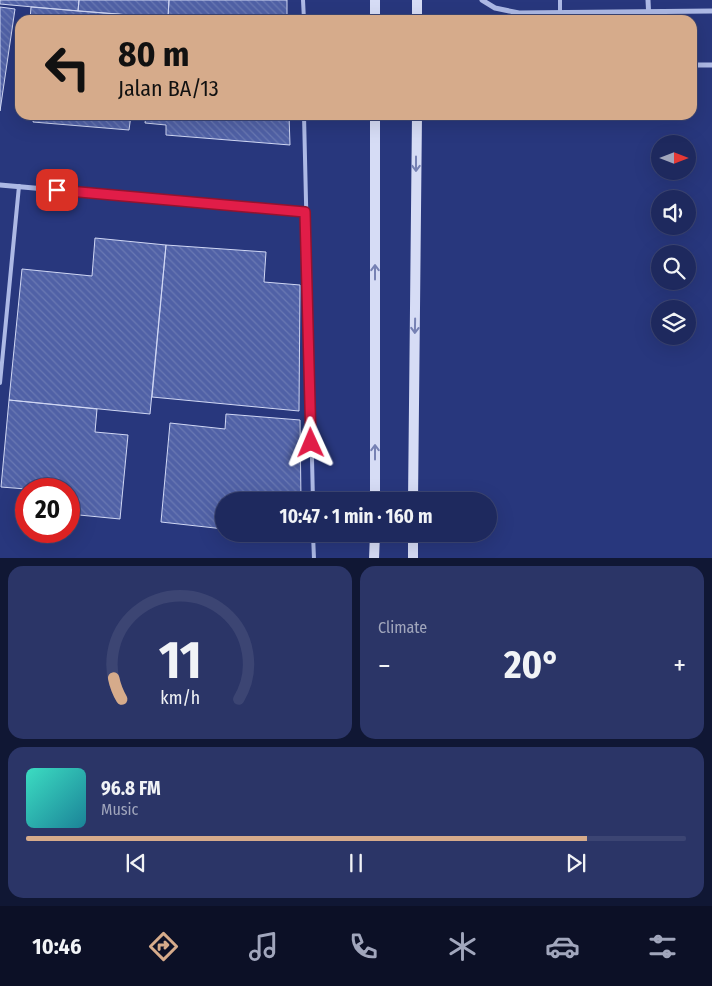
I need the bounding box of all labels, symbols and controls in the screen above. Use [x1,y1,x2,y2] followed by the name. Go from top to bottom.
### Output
[118,33,190,75] text: 80 m
[35,35,100,100] icon: left
[118,75,219,102] text: Jalan BA/13
[651,135,696,180] north arrow
[651,135,696,345] map controls
[411,155,421,171] one-way arrow
[36,169,78,211] pin
[43,176,71,204] icon: arrive
[651,190,696,235] button: sound
[651,245,696,290] button: search
[370,265,380,281] one-way arrow
[651,300,696,345] button: layers
[410,318,420,334] one-way arrow
[284,416,336,468] position arrow
[370,445,380,461] one-way arrow
[15,478,80,543] speed limit sign: 20
[280,505,432,528] text: 10:47 · 1 min · 160 m
[378,618,427,637] text: Climate
[158,629,202,692] text: 11
[504,642,560,688] text: 20°
[378,649,391,682] text: −
[673,649,686,682] text: +
[160,687,200,709] text: km/h
[101,777,161,800] text: 96.8 FM
[101,800,138,819] text: Music
[122,849,150,877] icon: previous
[342,849,370,877] icon: pause
[562,849,590,877] icon: next
[146,929,181,964] icon: directions
[246,929,281,964] icon: music
[346,929,381,964] icon: phone
[445,929,480,964] icon: climate
[545,929,580,964] icon: car
[645,929,680,964] icon: filters
[32,933,81,960] text: 10:46

